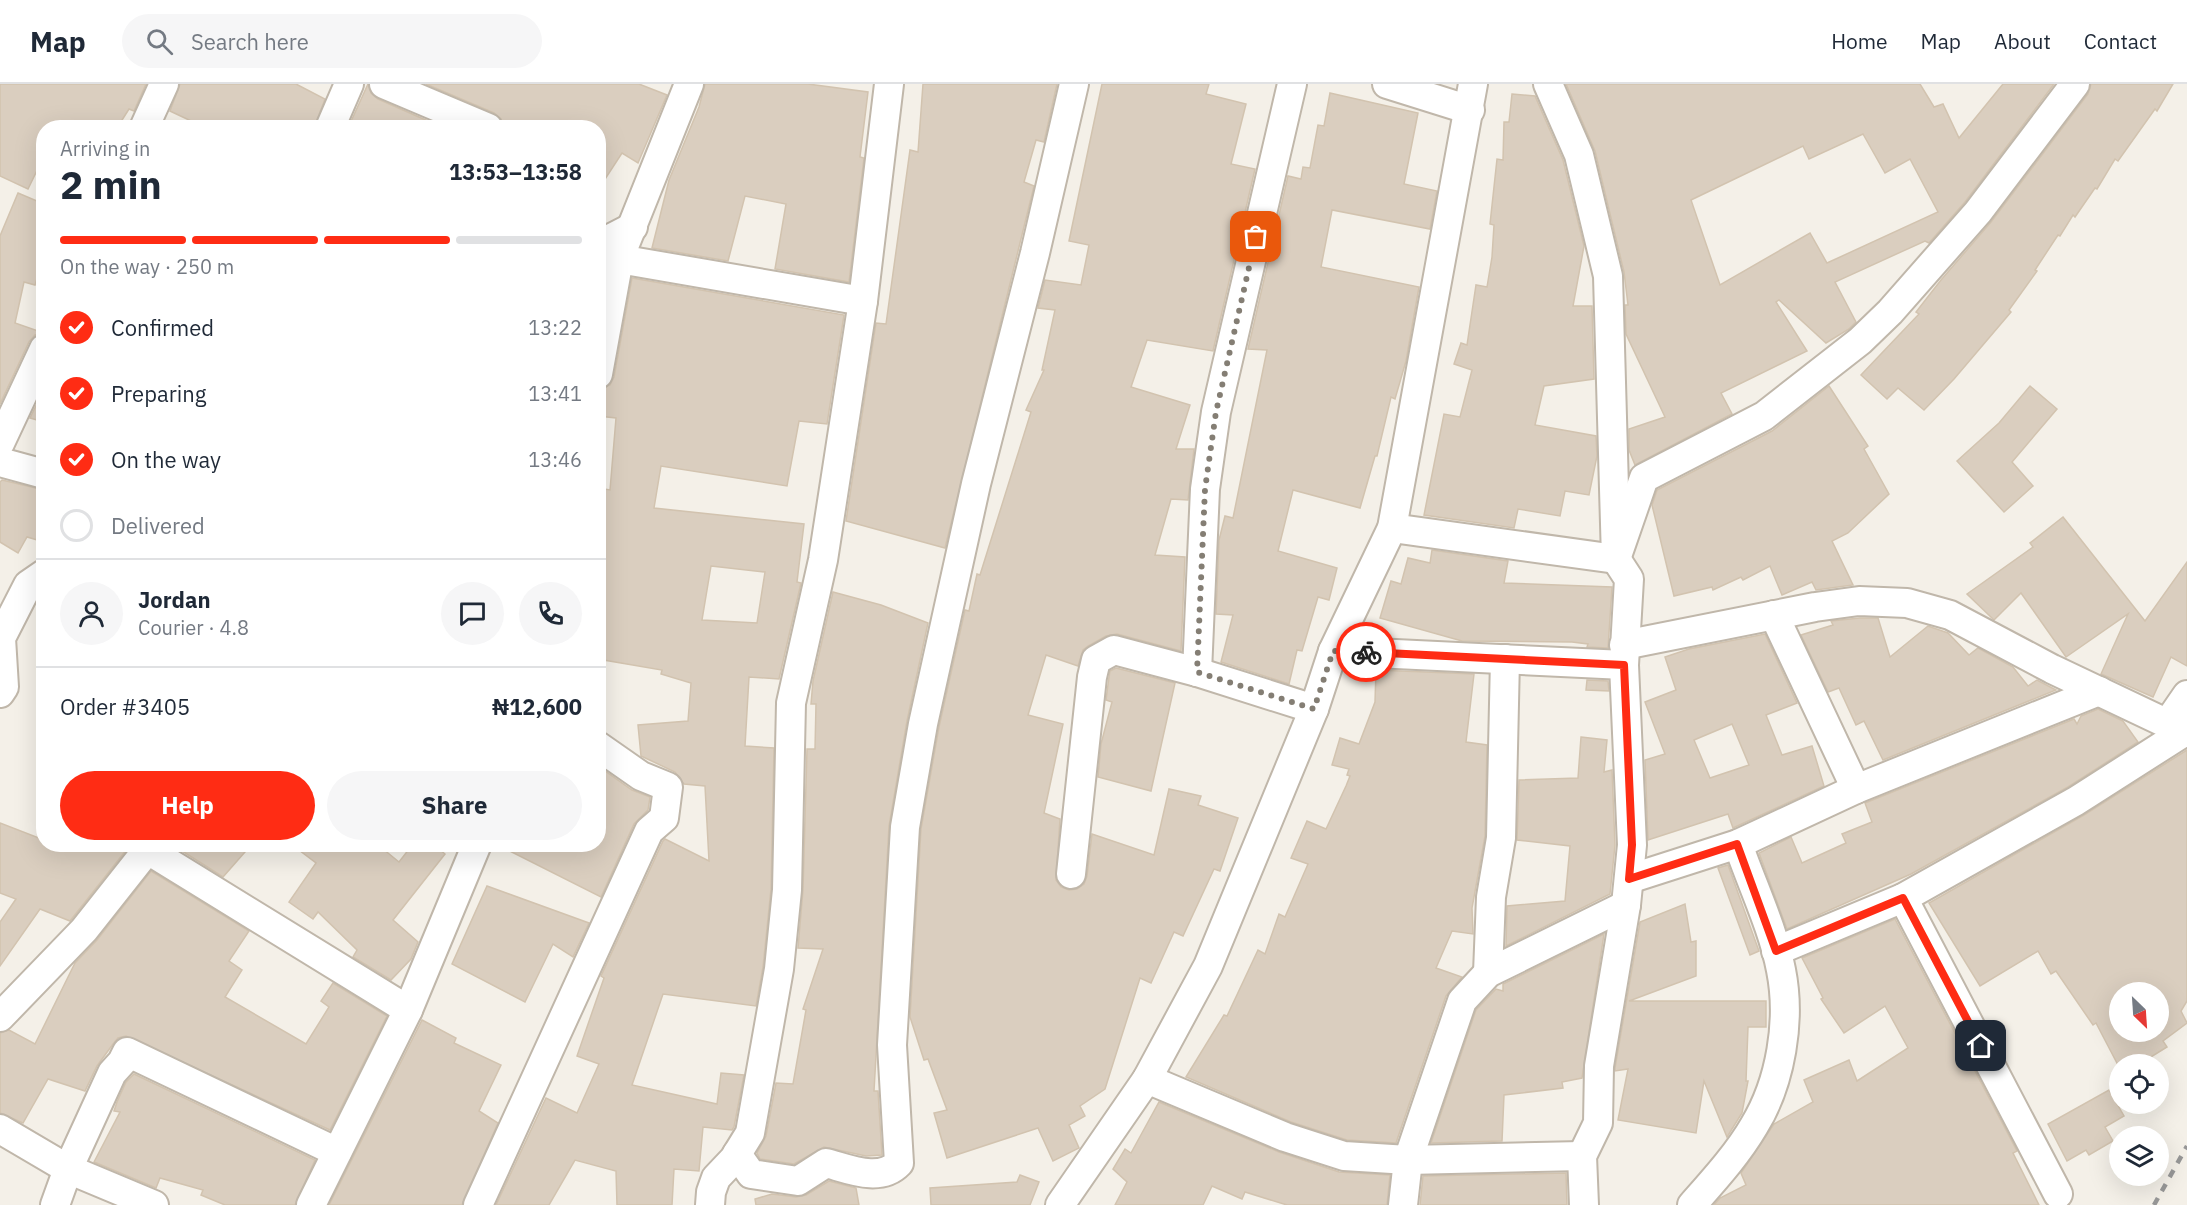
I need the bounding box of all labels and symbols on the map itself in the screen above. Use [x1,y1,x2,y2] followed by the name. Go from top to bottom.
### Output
[1230,211,1281,262] pin
[1336,622,1396,682] courier
[2109,982,2169,1042] north arrow
[1955,1020,2006,1071] pin

